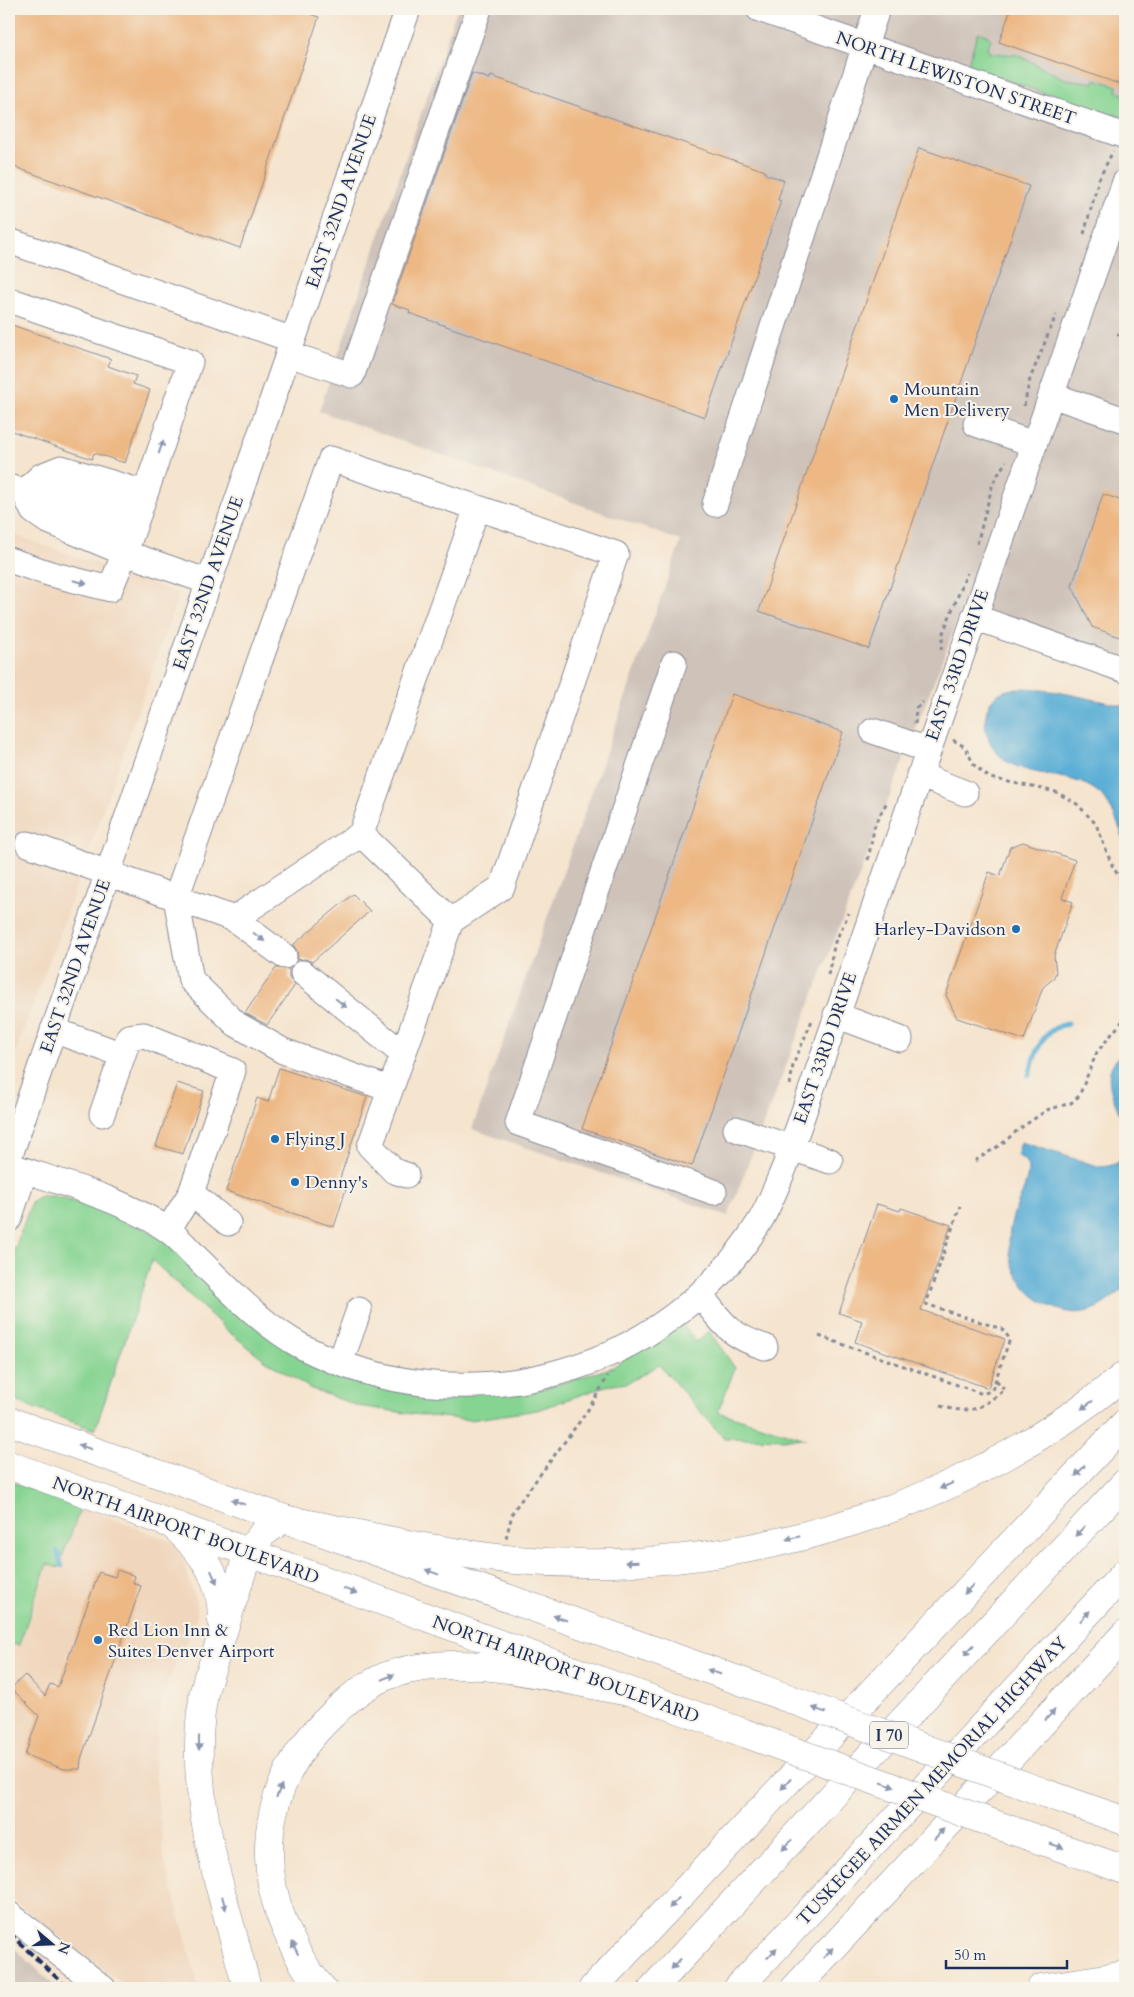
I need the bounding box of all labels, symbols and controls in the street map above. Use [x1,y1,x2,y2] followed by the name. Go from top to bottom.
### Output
[832,26,1079,131] street label: NORTH LEWISTON STREET
[300,111,383,292] street label: EAST 32ND AVENUE
[904,377,1010,423] place label: Mountain Men Delivery
[888,393,900,405] marker: Mountain Men Delivery
[158,439,165,454] one-way arrow
[167,493,250,674] street label: EAST 32ND AVENUE
[73,578,88,586] one-way arrow
[920,586,995,744] street label: EAST 33RD DRIVE
[34,876,117,1057] street label: EAST 32ND AVENUE
[874,917,1007,942] place label: Harley-Davidson
[1010,923,1022,935] marker: Harley-Davidson
[252,932,265,943] one-way arrow
[788,969,863,1127] street label: EAST 33RD DRIVE
[334,998,347,1009] one-way arrow
[285,1127,346,1152] place label: Flying J
[269,1133,281,1145] marker: Flying J
[305,1170,368,1195] place label: Denny's
[289,1176,301,1188] marker: Denny's
[1080,1400,1094,1410] one-way arrow
[77,1443,92,1450] one-way arrow
[1074,1464,1086,1476] one-way arrow
[49,1470,323,1590] street label: NORTH AIRPORT BOULEVARD
[939,1482,953,1490] one-way arrow
[230,1498,245,1505] one-way arrow
[1074,1525,1086,1537] one-way arrow
[785,1534,801,1542] one-way arrow
[624,1558,640,1566] one-way arrow
[424,1568,439,1575] one-way arrow
[211,1570,219,1584] one-way arrow
[963,1583,975,1595] one-way arrow
[343,1587,358,1595] one-way arrow
[429,1609,703,1729] street label: NORTH AIRPORT BOULEVARD
[1079,1610,1091,1622] one-way arrow
[553,1614,568,1621] one-way arrow
[108,1618,275,1664] place label: Red Lion Inn & Suites Denver Airport
[791,1631,1074,1931] street label: TUSKEGEE AIRMEN MEMORIAL HIGHWAY
[92,1634,104,1646] marker: Red Lion Inn & Suites Denver Airport
[963,1643,975,1655] one-way arrow
[706,1668,721,1675] one-way arrow
[381,1673,396,1681] one-way arrow
[811,1706,826,1713] one-way arrow
[1044,1709,1056,1721] one-way arrow
[870,1722,908,1748] road number: I 70
[195,1735,203,1751] one-way arrow
[780,1778,792,1790] one-way arrow
[881,1781,896,1789] one-way arrow
[276,1784,283,1799] one-way arrow
[933,1828,945,1840] one-way arrow
[781,1839,793,1851] one-way arrow
[1050,1842,1065,1850] one-way arrow
[220,1896,228,1911] one-way arrow
[668,1896,680,1908] one-way arrow
[28,1920,78,1970] north arrow
[946,1937,1068,1969] scale bar
[53,1939,75,1957] text: N
[291,1941,299,1955] one-way arrow
[954,1945,986,1965] text: 50 m
[823,1946,834,1959] one-way arrow
[766,1947,778,1959] one-way arrow
[670,1958,682,1970] one-way arrow

